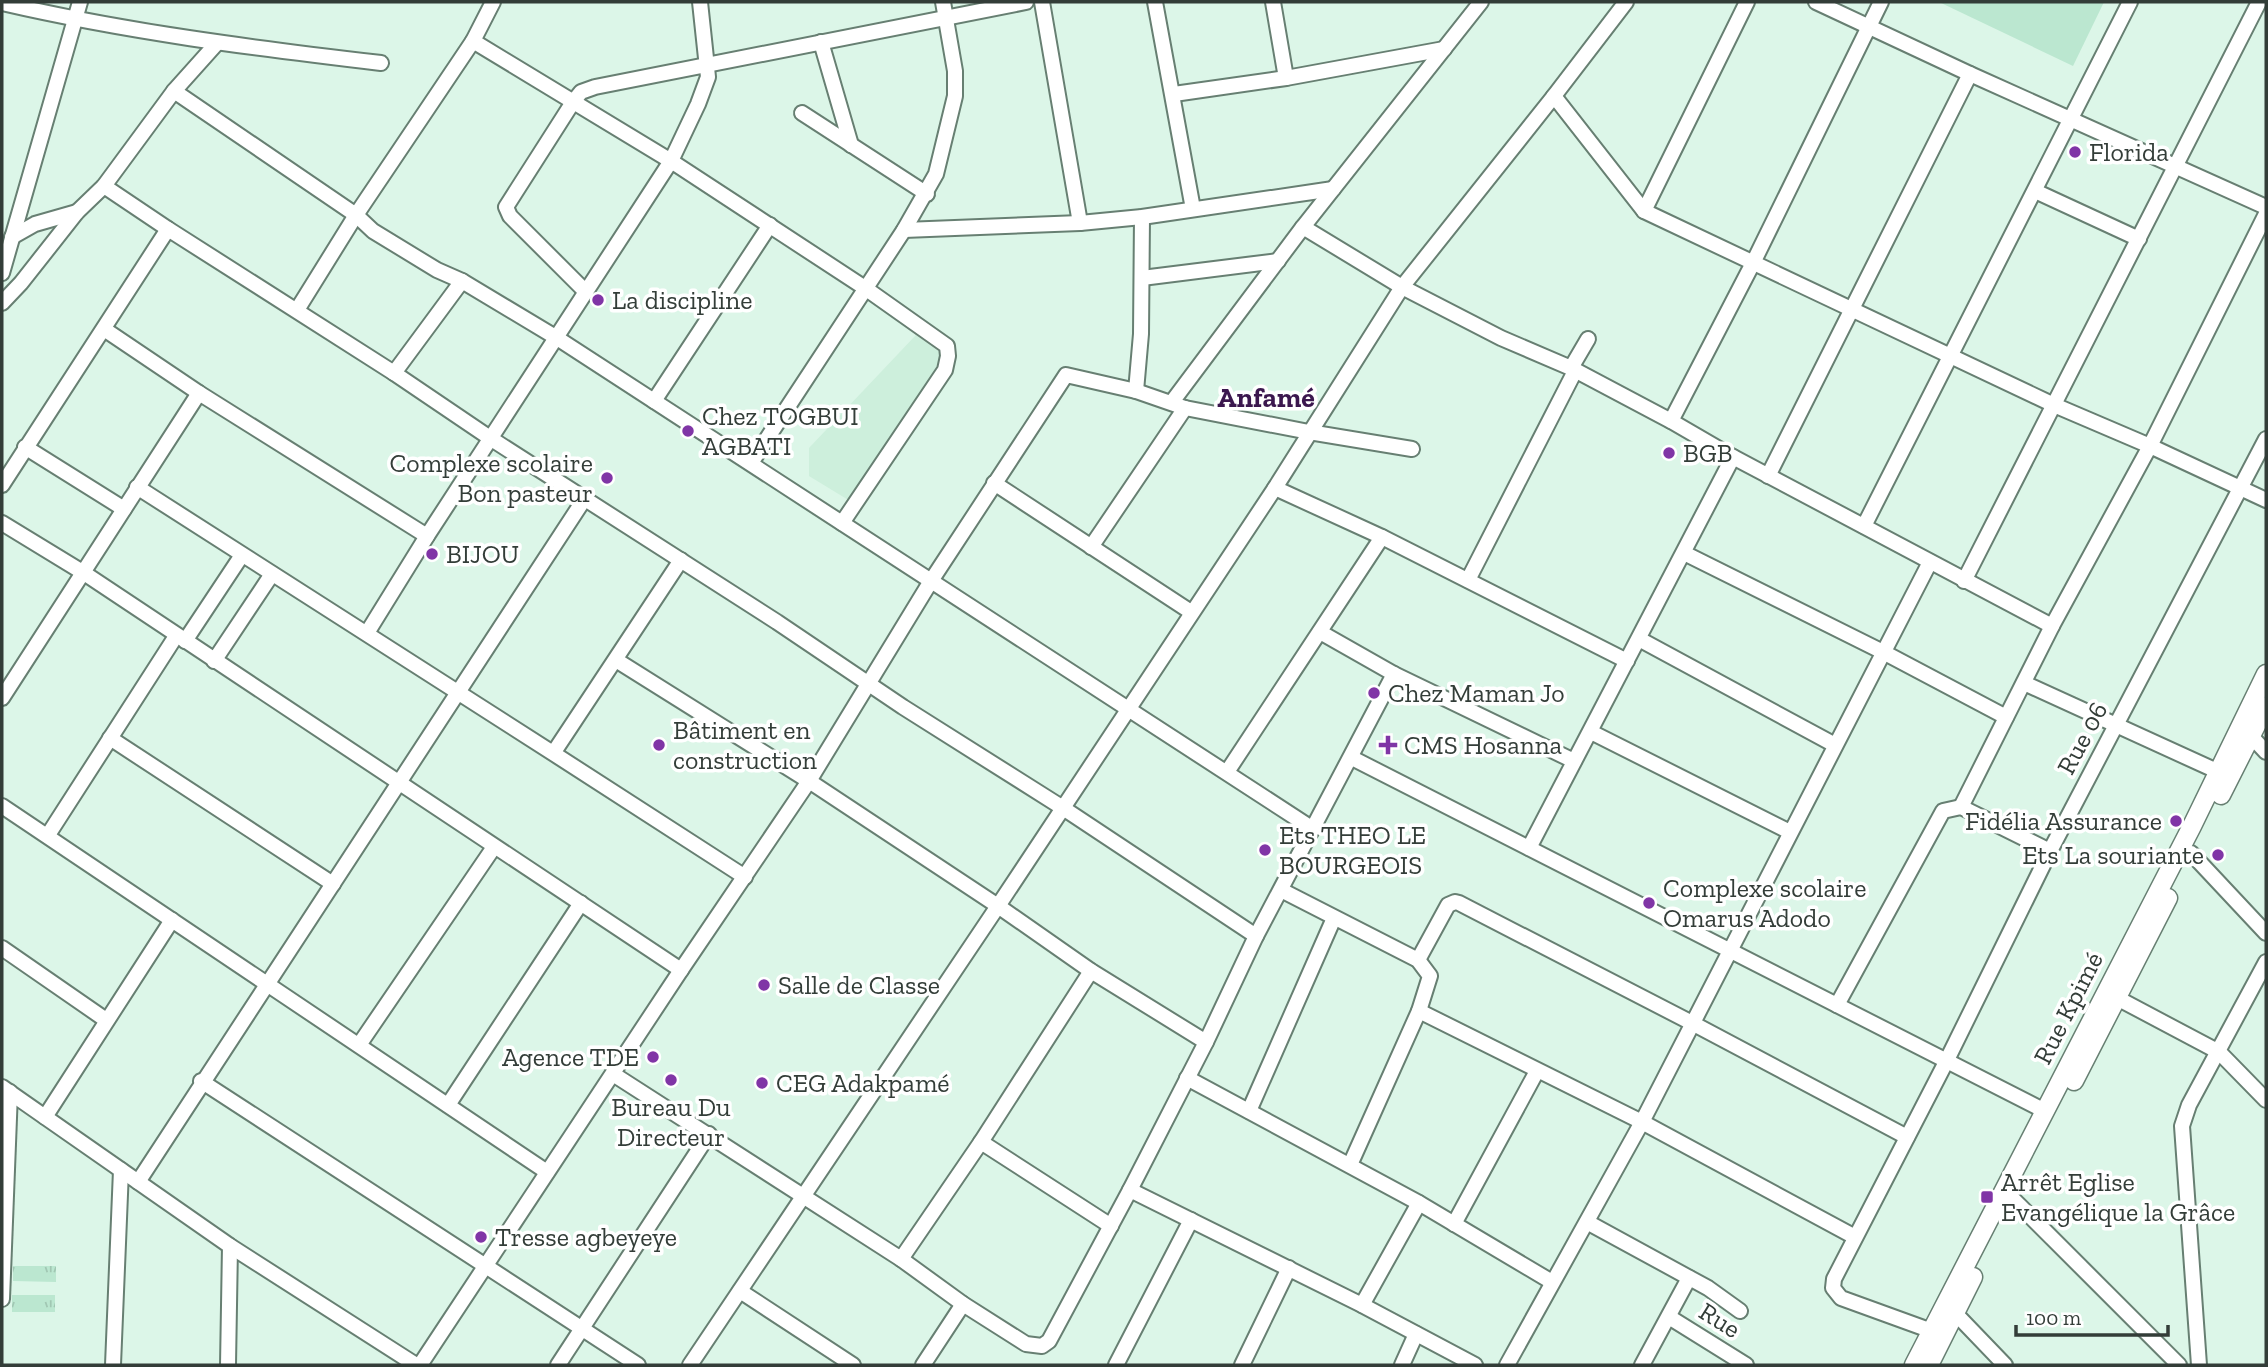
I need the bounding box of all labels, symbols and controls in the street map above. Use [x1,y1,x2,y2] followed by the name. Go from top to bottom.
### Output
[2089,136,2169,168] place label: Florida
[2067,144,2083,160] marker: Florida
[612,284,752,316] place label: La discipline
[590,292,606,308] marker: La discipline
[1217,381,1315,414] district label: Anfamé
[702,400,859,462] place label: Chez TOGBUI AGBATI
[680,423,696,439] marker: Chez TOGBUI AGBATI
[1683,437,1732,469] place label: BGB
[1661,445,1677,461] marker: BGB
[390,447,593,509] place label: Complexe scolaire Bon pasteur
[599,470,615,486] marker: Complexe scolaire Bon pasteur
[446,538,519,570] place label: BIJOU
[424,546,440,562] marker: BIJOU
[1388,677,1565,709] place label: Chez Maman Jo
[1366,685,1382,701] marker: Chez Maman Jo
[2050,696,2114,780] street label: Rue 06
[673,714,817,776] place label: Bâtiment en construction
[1404,729,1563,761] place label: CMS Hosanna
[1378,735,1398,755] marker: CMS Hosanna
[651,737,667,753] marker: Bâtiment en construction
[1965,805,2162,837] place label: Fidélia Assurance
[2168,813,2184,829] marker: Fidélia Assurance
[1279,819,1426,881] place label: Ets THEO LE BOURGEOIS
[2022,839,2204,871] place label: Ets La souriante
[1257,842,1273,858] marker: Ets THEO LE BOURGEOIS
[2210,847,2226,863] marker: Ets La souriante
[1663,872,1866,934] place label: Complexe scolaire Omarus Adodo
[1641,895,1657,911] marker: Complexe scolaire Omarus Adodo
[2026,947,2110,1069] street label: Rue Kpimé
[778,969,940,1001] place label: Salle de Classe
[756,977,772,993] marker: Salle de Classe
[502,1041,639,1073] place label: Agence TDE
[645,1049,661,1065] marker: Agence TDE
[776,1067,950,1099] place label: CEG Adakpamé
[663,1072,679,1088] marker: Bureau Du Directeur
[754,1075,770,1091] marker: CEG Adakpamé
[611,1091,731,1153] place label: Bureau Du Directeur
[2001,1166,2235,1228] place label: Arrêt Eglise Evangélique la Grâce
[1979,1189,1995,1205] marker: Arrêt Eglise Evangélique la Grâce
[495,1221,677,1253] place label: Tresse agbeyeye
[473,1229,489,1245] marker: Tresse agbeyeye
[2016,1294,2168,1338] scale bar
[1693,1295,1747,1345] street label: Rue
[2026,1305,2081,1330] text: 100 m

